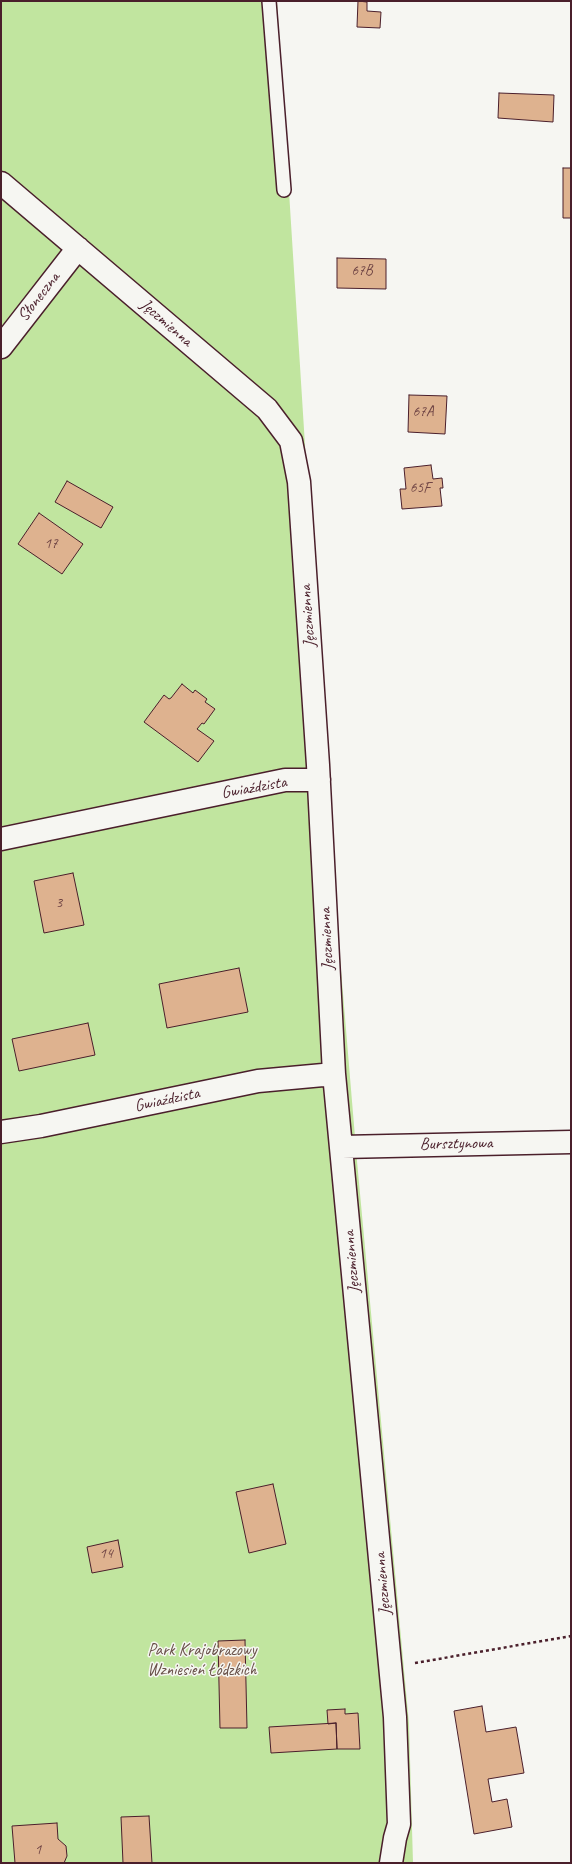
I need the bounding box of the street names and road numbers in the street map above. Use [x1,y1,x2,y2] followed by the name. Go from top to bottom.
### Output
[13,268,65,326] street label: Słoneczna
[136,295,196,351] street label: Jęczmienna
[296,584,320,648] street label: Jęczmienna
[220,772,288,804] street label: Gwiaździsta
[315,907,339,971] street label: Jęczmienna
[133,1083,201,1117] street label: Gwiaździsta
[419,1133,493,1155] street label: Bursztynowa
[339,1230,365,1294] street label: Jęczmienna
[370,1552,396,1616] street label: Jęczmienna

